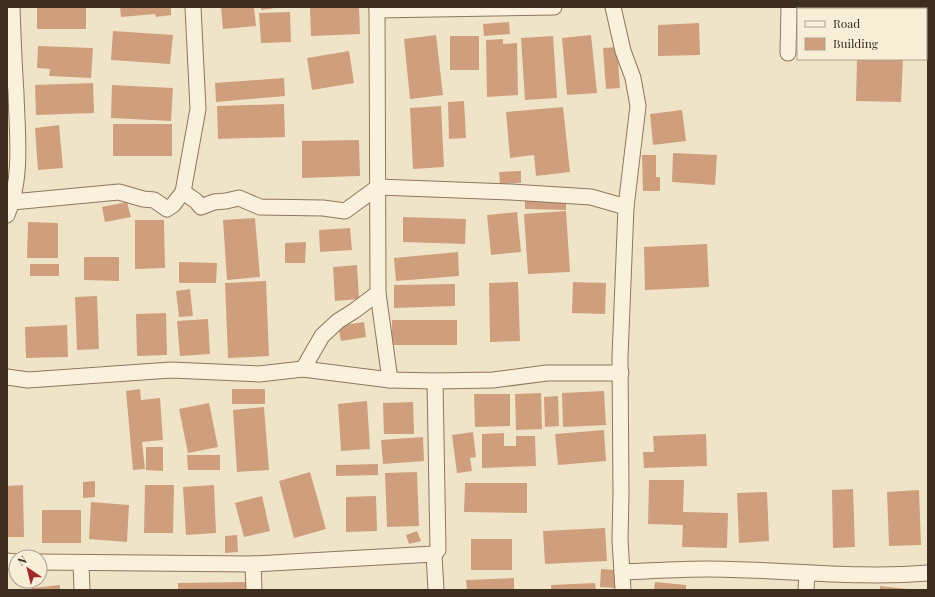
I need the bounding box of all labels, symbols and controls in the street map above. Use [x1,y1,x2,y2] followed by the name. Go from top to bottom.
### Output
[797,8,927,60] legend
[833,15,860,31] text: Road
[833,35,879,51] text: Building
[8,549,48,589] north arrow
[14,552,30,569] text: N

